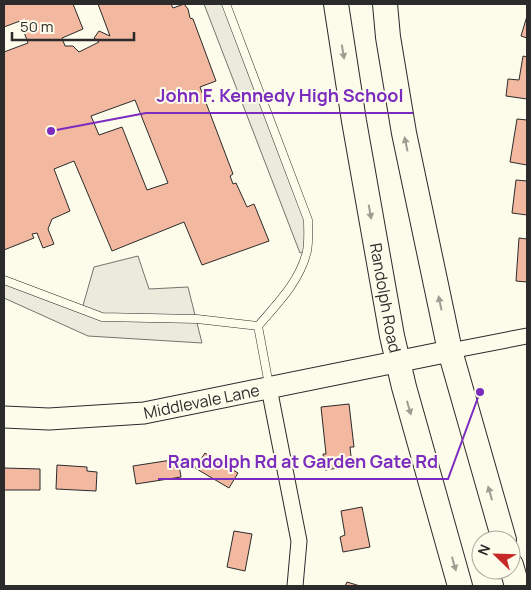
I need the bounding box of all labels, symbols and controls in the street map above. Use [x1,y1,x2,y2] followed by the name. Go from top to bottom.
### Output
[12,10,135,42] scale bar
[20,16,54,37] text: 50 m
[340,44,348,60] one-way arrow
[146,80,413,113] callout: John F. Kennedy High School
[157,83,403,107] text: John F. Kennedy High School
[402,136,410,151] one-way arrow
[367,205,375,221] one-way arrow
[365,241,407,355] street label: Randolph Road
[436,295,444,310] one-way arrow
[142,379,261,424] street label: Middlevale Lane
[406,401,414,416] one-way arrow
[158,446,448,479] callout: Randolph Rd at Garden Gate Rd
[168,449,438,473] text: Randolph Rd at Garden Gate Rd
[485,486,493,501] one-way arrow
[471,530,521,580] north arrow
[473,541,494,558] text: N
[450,557,458,572] one-way arrow

